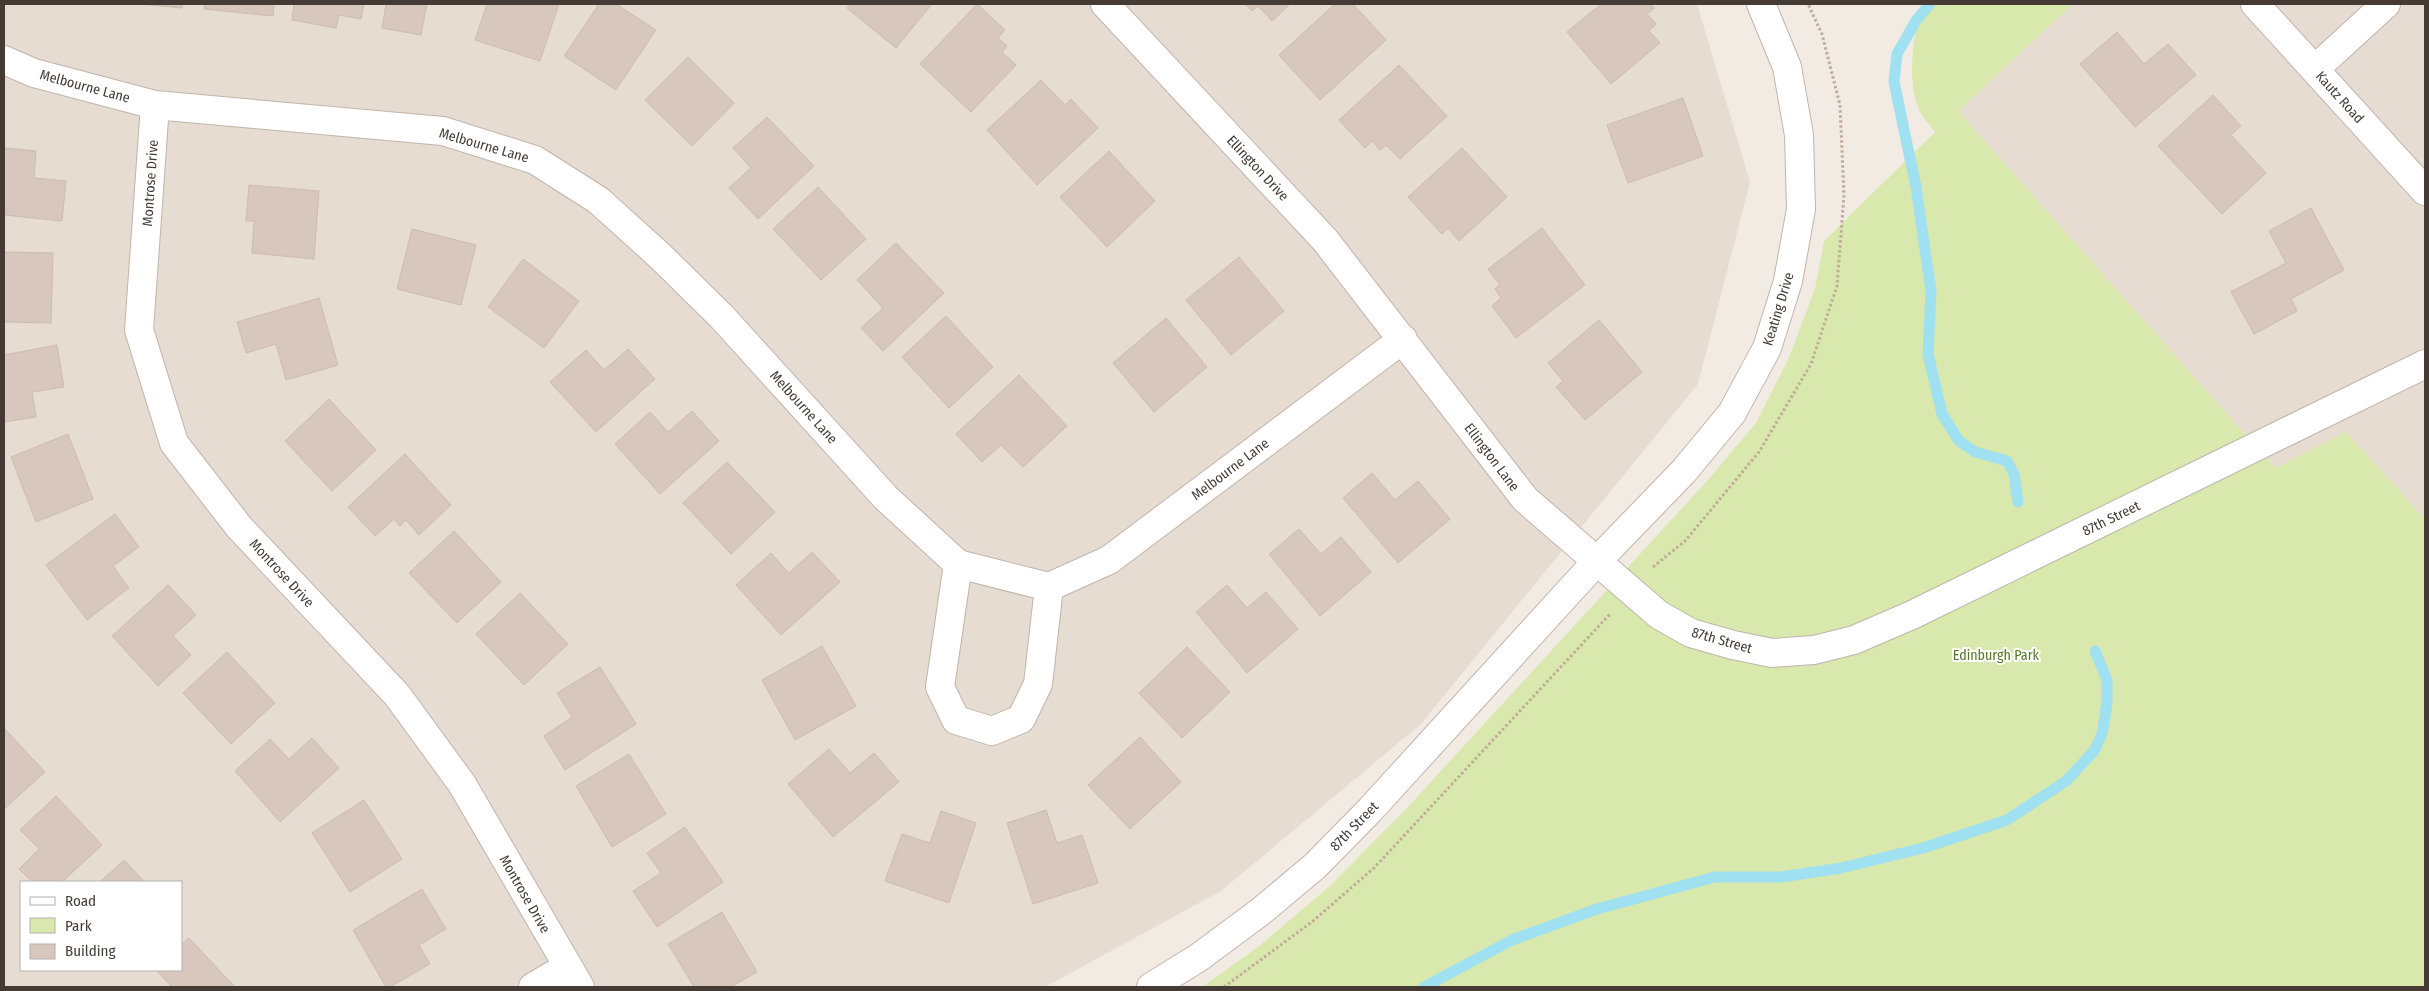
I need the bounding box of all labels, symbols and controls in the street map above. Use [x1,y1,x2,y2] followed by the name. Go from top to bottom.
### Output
[38,66,132,107] street label: Melbourne Lane
[2312,68,2367,127] street label: Kautz Road
[437,125,531,166] street label: Melbourne Lane
[1223,132,1292,205] street label: Ellington Drive
[139,139,162,227] street label: Montrose Drive
[1759,270,1798,348] street label: Keating Drive
[766,367,841,447] street label: Melbourne Lane
[1460,420,1523,495] street label: Ellington Lane
[1188,435,1272,504] street label: Melbourne Lane
[2080,497,2143,540] street label: 87th Street
[246,536,318,611] street label: Montrose Drive
[1690,624,1754,657] street label: 87th Street
[1953,647,2040,664] park label: Edinburgh Park
[1327,798,1382,855] street label: 87th Street
[495,852,554,936] street label: Montrose Drive
[20,881,182,971] legend
[65,892,96,910] text: Road
[65,917,92,935] text: Park
[65,942,116,960] text: Building

